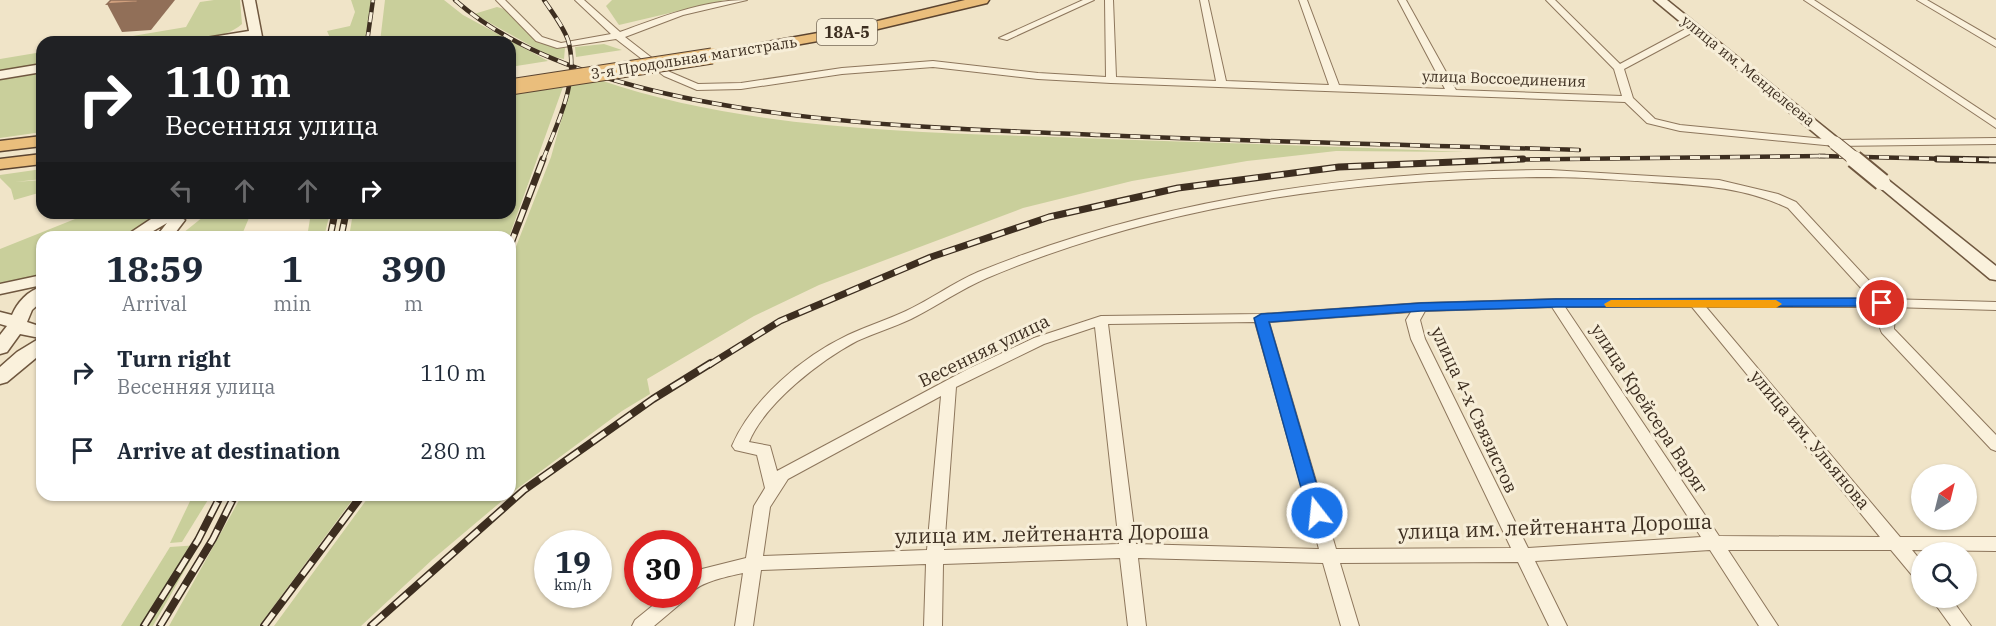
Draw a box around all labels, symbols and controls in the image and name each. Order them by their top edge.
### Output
street label: улица им. Менделеева [1678,11,1819,130]
road number: 18А-5 [817,19,877,45]
street label: 3-я Продольная магистраль [589,32,798,83]
text: 110 m [165,54,291,109]
icon: right [66,60,144,138]
street label: улица Воссоединения [1422,66,1586,91]
text: Весенняя улица [165,107,379,142]
icon: left [165,174,198,207]
icon: ahead [228,174,261,207]
icon: ahead [291,174,324,207]
icon: right [354,174,387,207]
text: 18:59 [106,245,203,292]
text: 1 [281,245,303,292]
text: 390 [381,245,446,292]
pin [1856,277,1907,328]
icon: arrive [1865,286,1898,319]
text: Arrival [122,290,187,317]
text: min [273,290,311,317]
text: m [404,290,423,317]
street label: Весенняя улица [915,309,1053,392]
street label: улица Крейсера Варяг [1586,319,1713,498]
street label: улица 4-х Связистов [1426,323,1523,497]
text: Turn right [117,344,231,373]
icon: right [66,356,99,389]
text: 110 m [420,358,486,387]
street label: улица им. Ульянова [1745,365,1876,514]
text: Весенняя улица [117,373,275,400]
icon: arrive [66,434,99,467]
text: Arrive at destination [117,436,340,465]
text: 280 m [420,436,486,465]
north arrow [1911,464,1977,530]
map controls [1911,464,1977,608]
position arrow [1285,481,1349,545]
street label: улица им. лейтенанта Дороша [1397,507,1713,545]
street label: улица им. лейтенанта Дороша [895,516,1209,550]
speed limit sign: 30 [624,530,702,608]
text: 19 [555,542,591,581]
button: search [1911,542,1977,608]
text: km/h [554,575,592,594]

